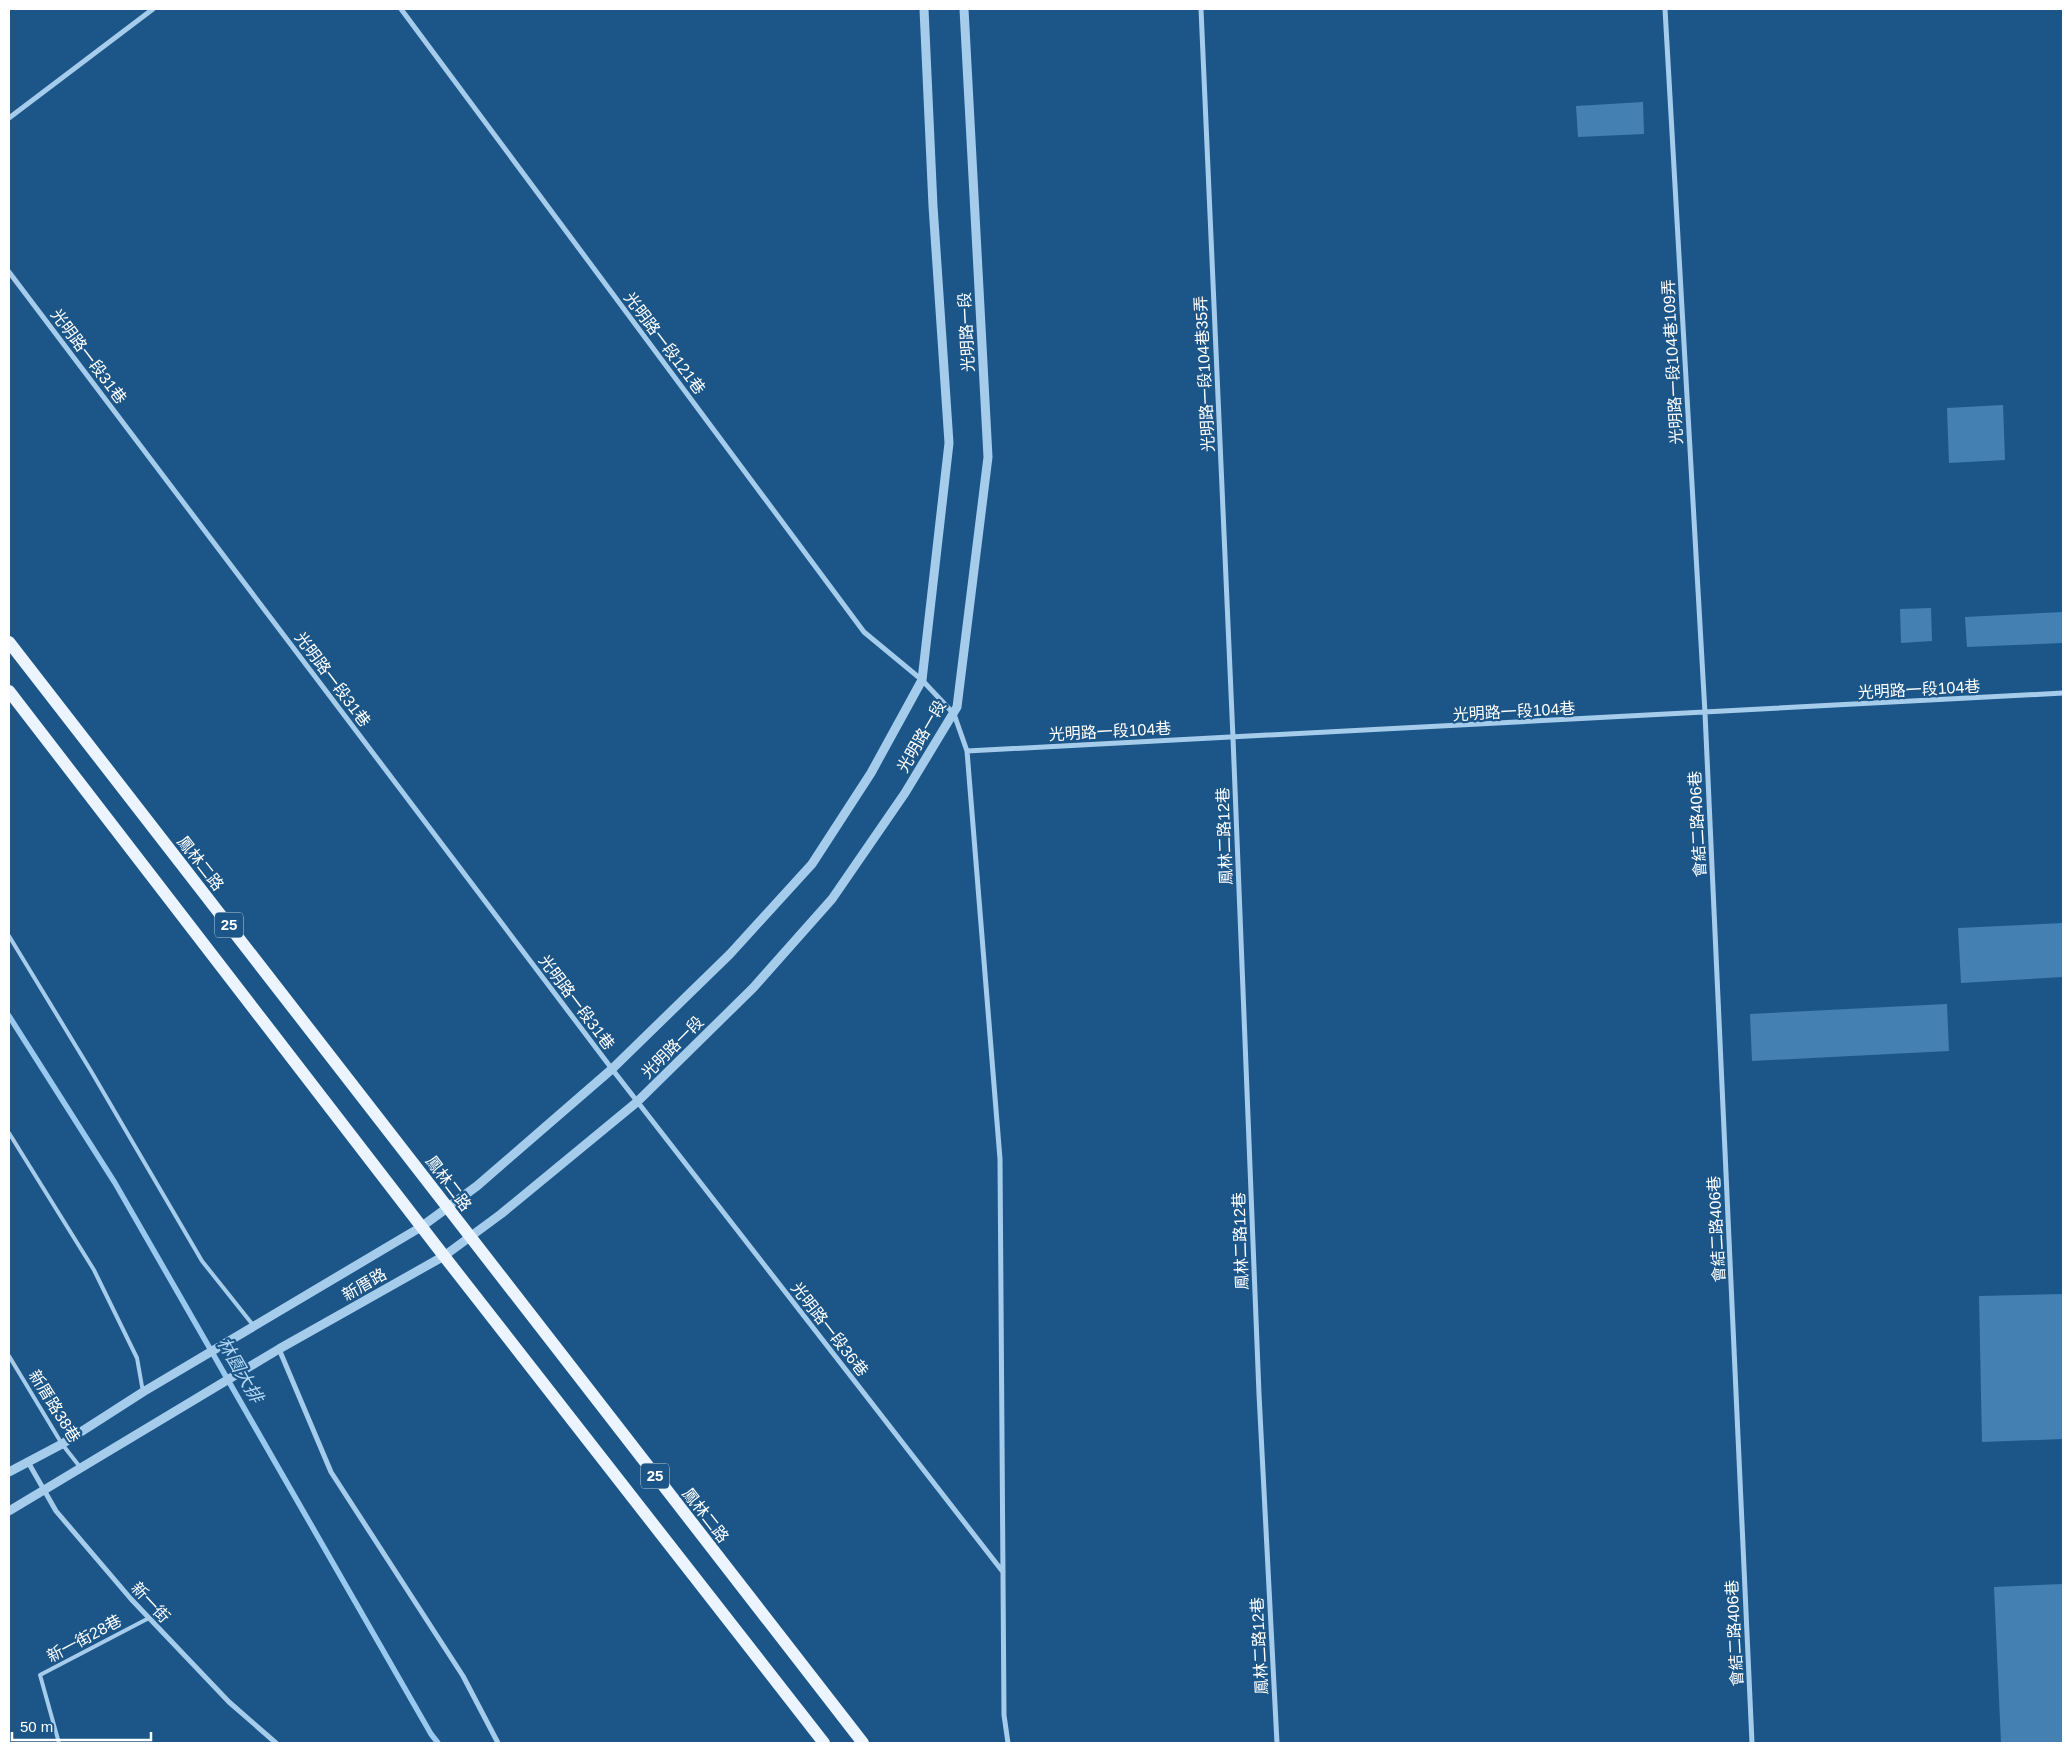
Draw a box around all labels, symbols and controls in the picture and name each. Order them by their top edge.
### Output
street label: 光明路一段104巷109弄 [1660,279,1685,445]
street label: 光明路一段121巷 [621,289,708,397]
street label: 光明路一段 [956,292,977,372]
street label: 光明路一段104巷35弄 [1192,295,1217,453]
street label: 光明路一段31巷 [48,306,130,407]
street label: 光明路一段31巷 [292,629,374,730]
street label: 光明路一段104巷 [1857,678,1981,701]
street label: 光明路一段 [894,697,949,775]
street label: 光明路一段104巷 [1452,700,1576,723]
street label: 光明路一段104巷 [1048,720,1172,743]
street label: 會結二路406巷 [1686,770,1709,878]
street label: 鳳林二路12巷 [1214,787,1235,885]
street label: 鳳林二路 [174,833,227,894]
road number: 25 [215,912,243,938]
street label: 光明路一段31巷 [536,952,618,1053]
street label: 光明路一段 [638,1013,707,1082]
street label: 鳳林二路 [423,1153,475,1214]
street label: 會結二路406巷 [1705,1175,1728,1283]
street label: 鳳林二路12巷 [1230,1192,1251,1290]
street label: 新厝路 [339,1265,389,1304]
street label: 光明路一段36巷 [788,1279,871,1379]
water label: 林園大排 [213,1334,268,1408]
street label: 新厝路38巷 [26,1367,83,1445]
road number: 25 [641,1464,669,1488]
street label: 鳳林二路 [679,1485,732,1546]
street label: 新一街 [128,1579,173,1626]
street label: 會結二路406巷 [1723,1579,1746,1687]
street label: 鳳林二路12巷 [1248,1597,1271,1695]
street label: 新一街28巷 [44,1612,124,1665]
scale bar [12,1710,151,1742]
text: 50 m [20,1718,53,1735]

